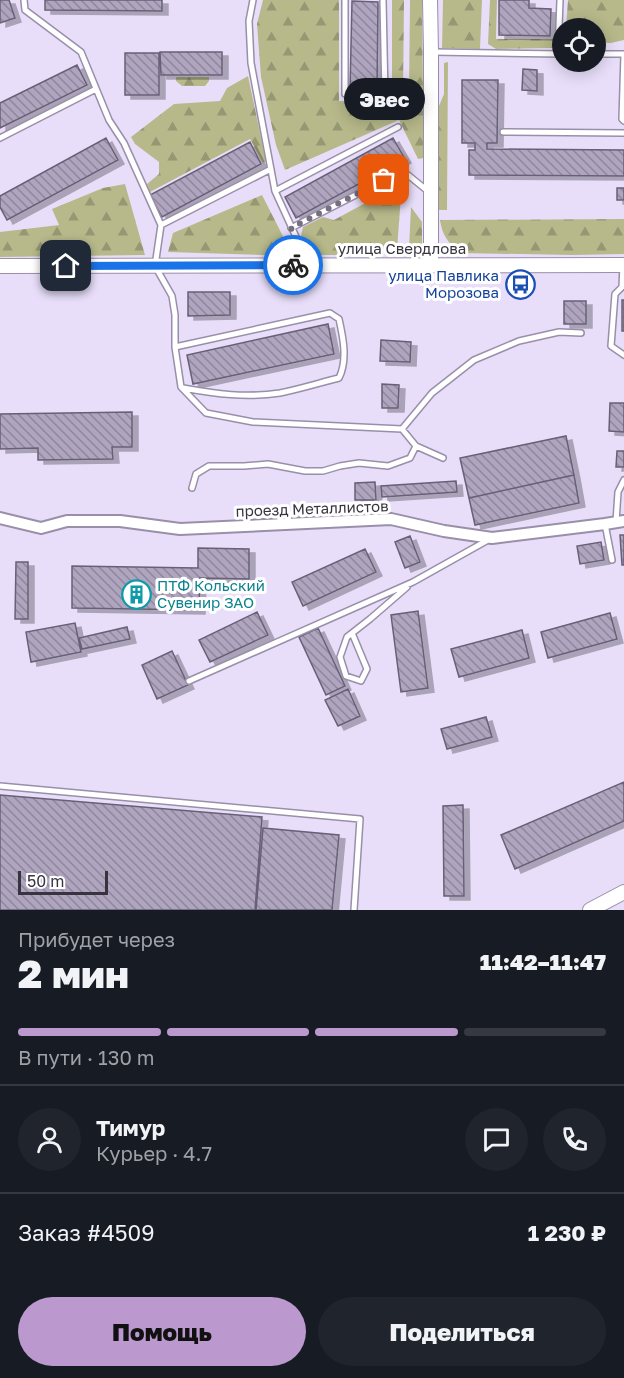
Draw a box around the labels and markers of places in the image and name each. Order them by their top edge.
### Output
callout: Эвес [344,78,424,120]
pin [358,154,409,205]
pin [40,240,91,291]
place label: улица Павлика Морозова [388,266,499,301]
bus stop icon: улица Павлика Морозова [504,268,536,300]
place label: ПТФ Кольский Сувенир ЗАО [157,576,265,611]
building icon: ПТФ Кольский Сувенир ЗАО [120,578,152,610]

